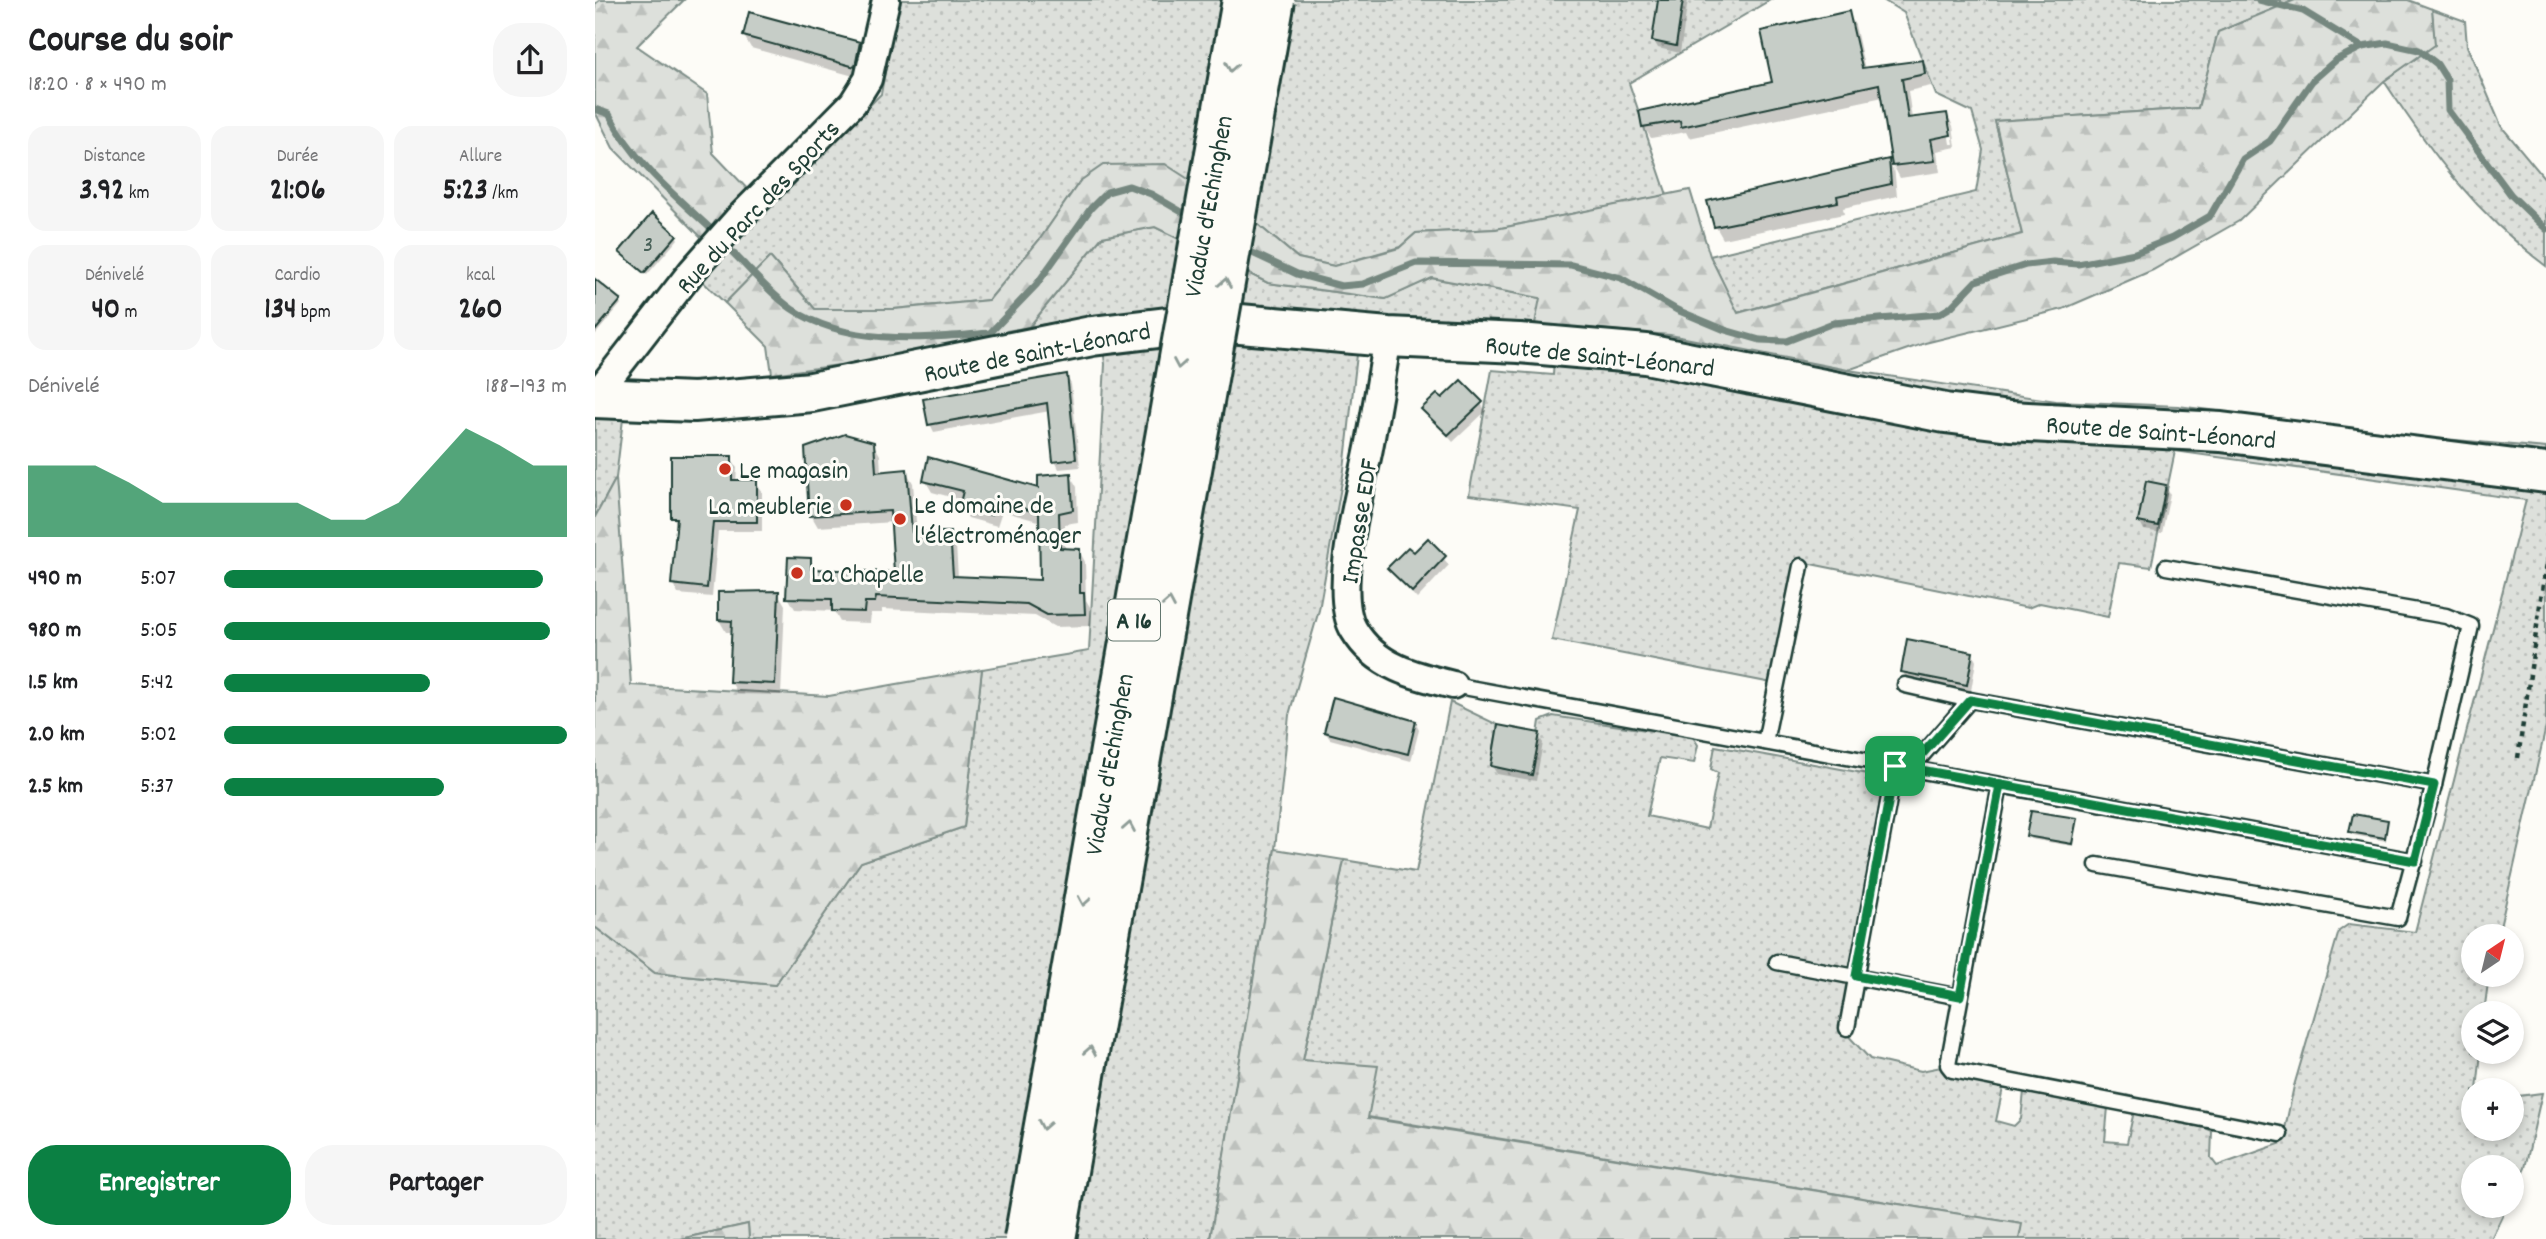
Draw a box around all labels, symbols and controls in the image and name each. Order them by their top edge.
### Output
text: Course du soir [28,15,232,70]
button: share [493,23,567,97]
one-way arrow [1224,61,1239,73]
text: 18:20 · 8 × 490 m [28,69,167,102]
street label: Rue du Parc des Sports [669,113,850,304]
street label: Viaduc d'Echinghen [1176,113,1245,301]
text: Distance [84,144,145,171]
text: Durée [277,144,318,171]
text: Allure [459,144,502,171]
text: 3.92 [79,171,124,214]
text: 21:06 [270,171,325,214]
text: 5:23 [443,171,488,214]
text: km [124,181,150,208]
text: /km [488,181,518,208]
house number: 3 [643,230,653,263]
text: Dénivelé [85,263,144,290]
text: Cardio [274,263,321,290]
text: kcal [466,263,495,290]
one-way arrow [1217,277,1232,289]
text: 40 [91,290,120,333]
text: 134 [264,290,296,333]
text: 260 [458,290,503,333]
text: m [120,300,138,327]
text: bpm [296,300,331,327]
street label: Route de Saint-Léonard [921,314,1154,395]
street label: Route de Saint-Léonard [1483,328,1716,389]
one-way arrow [1172,358,1187,370]
text: Dénivelé [28,371,100,404]
text: 188–193 m [485,371,567,404]
street label: Route de Saint-Léonard [2045,408,2277,461]
place label: Le magasin [739,454,848,491]
street label: Impasse EDF [1333,456,1390,587]
marker: Le magasin [717,461,733,477]
place label: Le domaine de l'électroménager [914,489,1082,556]
place label: La meublerie [708,490,832,527]
marker: La meublerie [838,497,854,513]
marker: Le domaine de l'électroménager [892,511,908,527]
place label: La Chapelle [811,558,924,595]
text: 490 m [28,563,82,596]
text: 5:07 [140,563,176,596]
marker: La Chapelle [789,565,805,581]
one-way arrow [1161,597,1176,609]
road number: A 16 [1108,600,1160,640]
text: 980 m [28,615,81,648]
text: 5:05 [140,615,178,648]
text: 1.5 km [28,667,78,700]
text: 5:42 [140,667,174,700]
street label: Viaduc d'Echinghen [1077,671,1146,859]
text: 2.0 km [28,719,85,752]
text: 5:02 [140,719,177,752]
pin [1865,736,1925,796]
icon: arrive [1876,747,1914,785]
text: 2.5 km [28,771,83,804]
text: 5:37 [140,771,174,804]
one-way arrow [1121,821,1136,833]
one-way arrow [1077,895,1092,907]
north arrow [2461,924,2523,987]
map controls [2461,924,2524,1218]
button: layers [2461,1001,2524,1064]
one-way arrow [1082,1045,1097,1057]
button: + [2461,1078,2524,1141]
one-way arrow [1037,1119,1052,1131]
button: Enregistrer [28,1145,291,1225]
button: Partager [305,1145,567,1225]
button: − [2461,1155,2524,1218]

